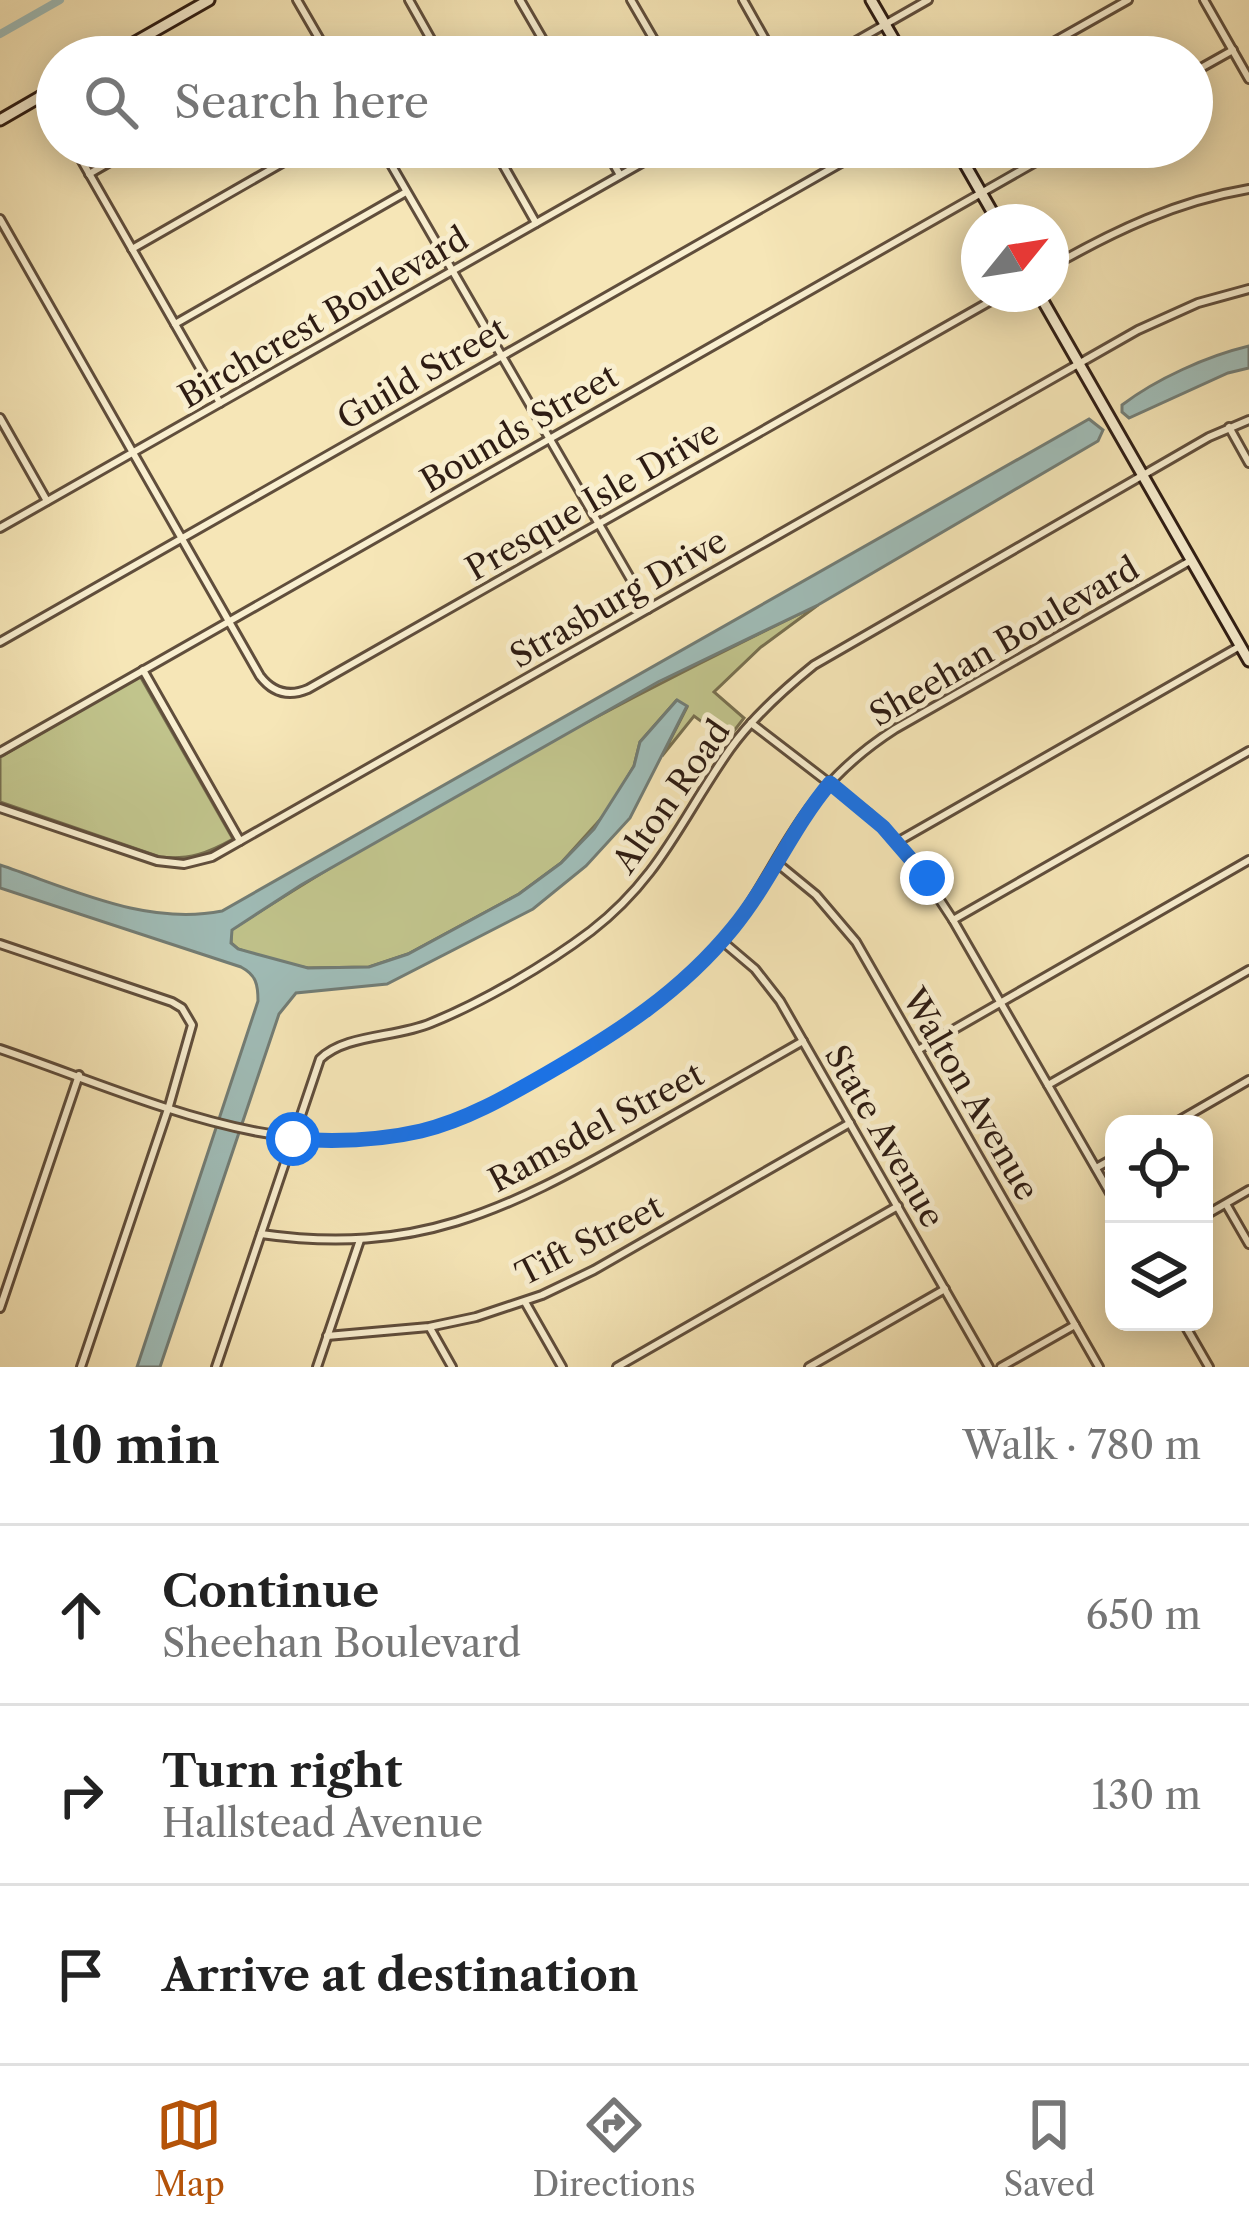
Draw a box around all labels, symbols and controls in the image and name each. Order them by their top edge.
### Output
search box [36,36,1213,168]
icon: search [78,69,144,135]
text: Search here [174,74,429,130]
north arrow [961,204,1069,312]
street label: Birchcrest Boulevard [171,218,475,417]
street label: Guild Street [330,308,515,438]
street label: Bounds Street [413,355,626,501]
street label: Presque Isle Drive [459,411,726,589]
street label: Strasburg Drive [503,520,734,677]
street label: Sheehan Boulevard [862,548,1146,735]
street label: Alton Road [603,712,739,881]
route end [900,851,954,905]
street label: Walton Avenue [893,980,1048,1207]
street label: State Avenue [816,1038,953,1235]
street label: Ramsdel Street [482,1053,711,1201]
route start [266,1112,320,1166]
map controls [1105,1115,1213,1331]
button: locate [1105,1115,1213,1223]
street label: Tift Street [509,1186,670,1295]
button: layers [1105,1223,1213,1331]
text: 10 min [48,1414,220,1476]
text: Walk · 780 m [962,1421,1201,1469]
text: Continue [162,1563,379,1619]
icon: ahead [48,1582,114,1648]
text: 650 m [1086,1591,1201,1639]
text: Sheehan Boulevard [162,1619,521,1667]
text: Turn right [162,1743,402,1799]
icon: right [48,1762,114,1828]
text: 130 m [1092,1771,1201,1819]
text: Hallstead Avenue [162,1799,483,1847]
icon: arrive [48,1942,114,2008]
text: Arrive at destination [162,1947,639,2003]
tab: Map [154,2092,225,2205]
tab: Directions [533,2092,696,2205]
tab: Saved [1003,2092,1095,2205]

